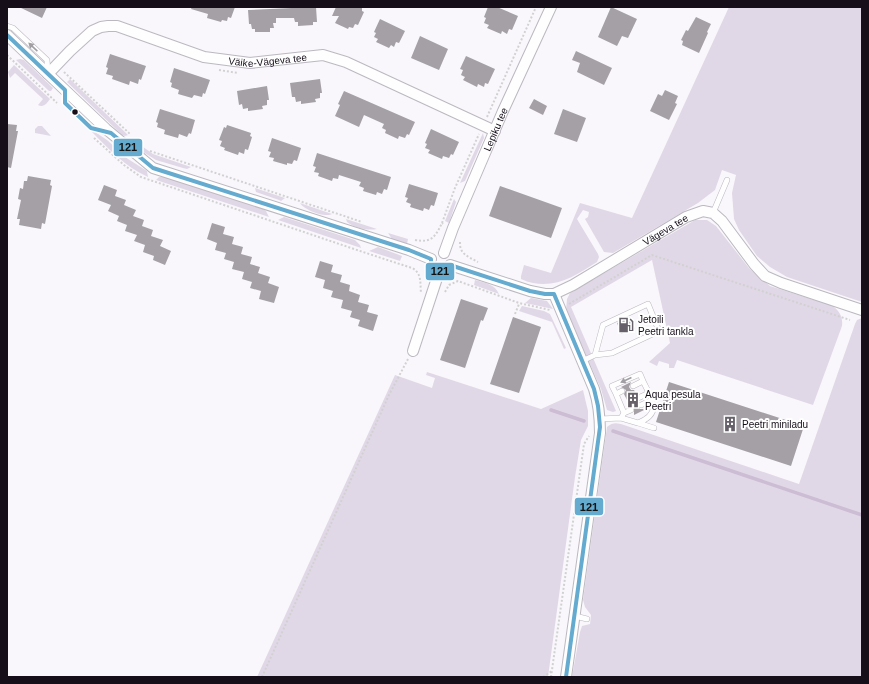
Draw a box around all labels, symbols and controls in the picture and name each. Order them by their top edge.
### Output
one-way arrow [28,43,37,52]
street label: Väike-Vägeva tee [228,51,308,69]
street label: Lepiku tee [481,105,510,153]
unlabelled marker [70,107,80,117]
line badge: 121 [113,138,143,157]
text: 121 [119,141,137,153]
street label: Vägeva tee [641,212,690,247]
line badge: 121 [425,262,455,281]
text: 121 [431,265,449,277]
place label: Jetoili Peetri tankla [638,314,694,337]
fuel station icon: Jetoili Peetri tankla [617,316,635,334]
one-way arrow [620,377,632,383]
place label: Aqua pesula Peetri [645,389,701,412]
building icon: Aqua pesula Peetri [624,391,642,409]
building icon: Peetri miniladu [721,415,739,433]
place label: Peetri miniladu [742,419,808,430]
line badge: 121 [574,497,604,516]
text: 121 [580,501,598,513]

